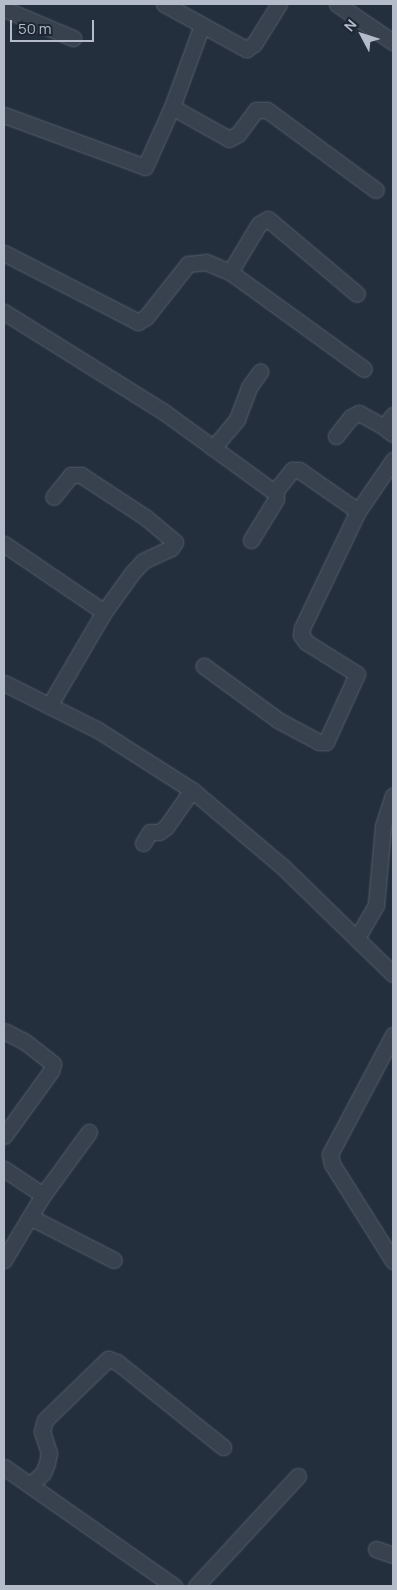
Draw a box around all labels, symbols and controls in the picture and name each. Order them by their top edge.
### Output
scale bar [12,10,96,42]
north arrow [337,10,387,60]
text: N [340,15,361,35]
text: 50 m [18,18,52,39]

